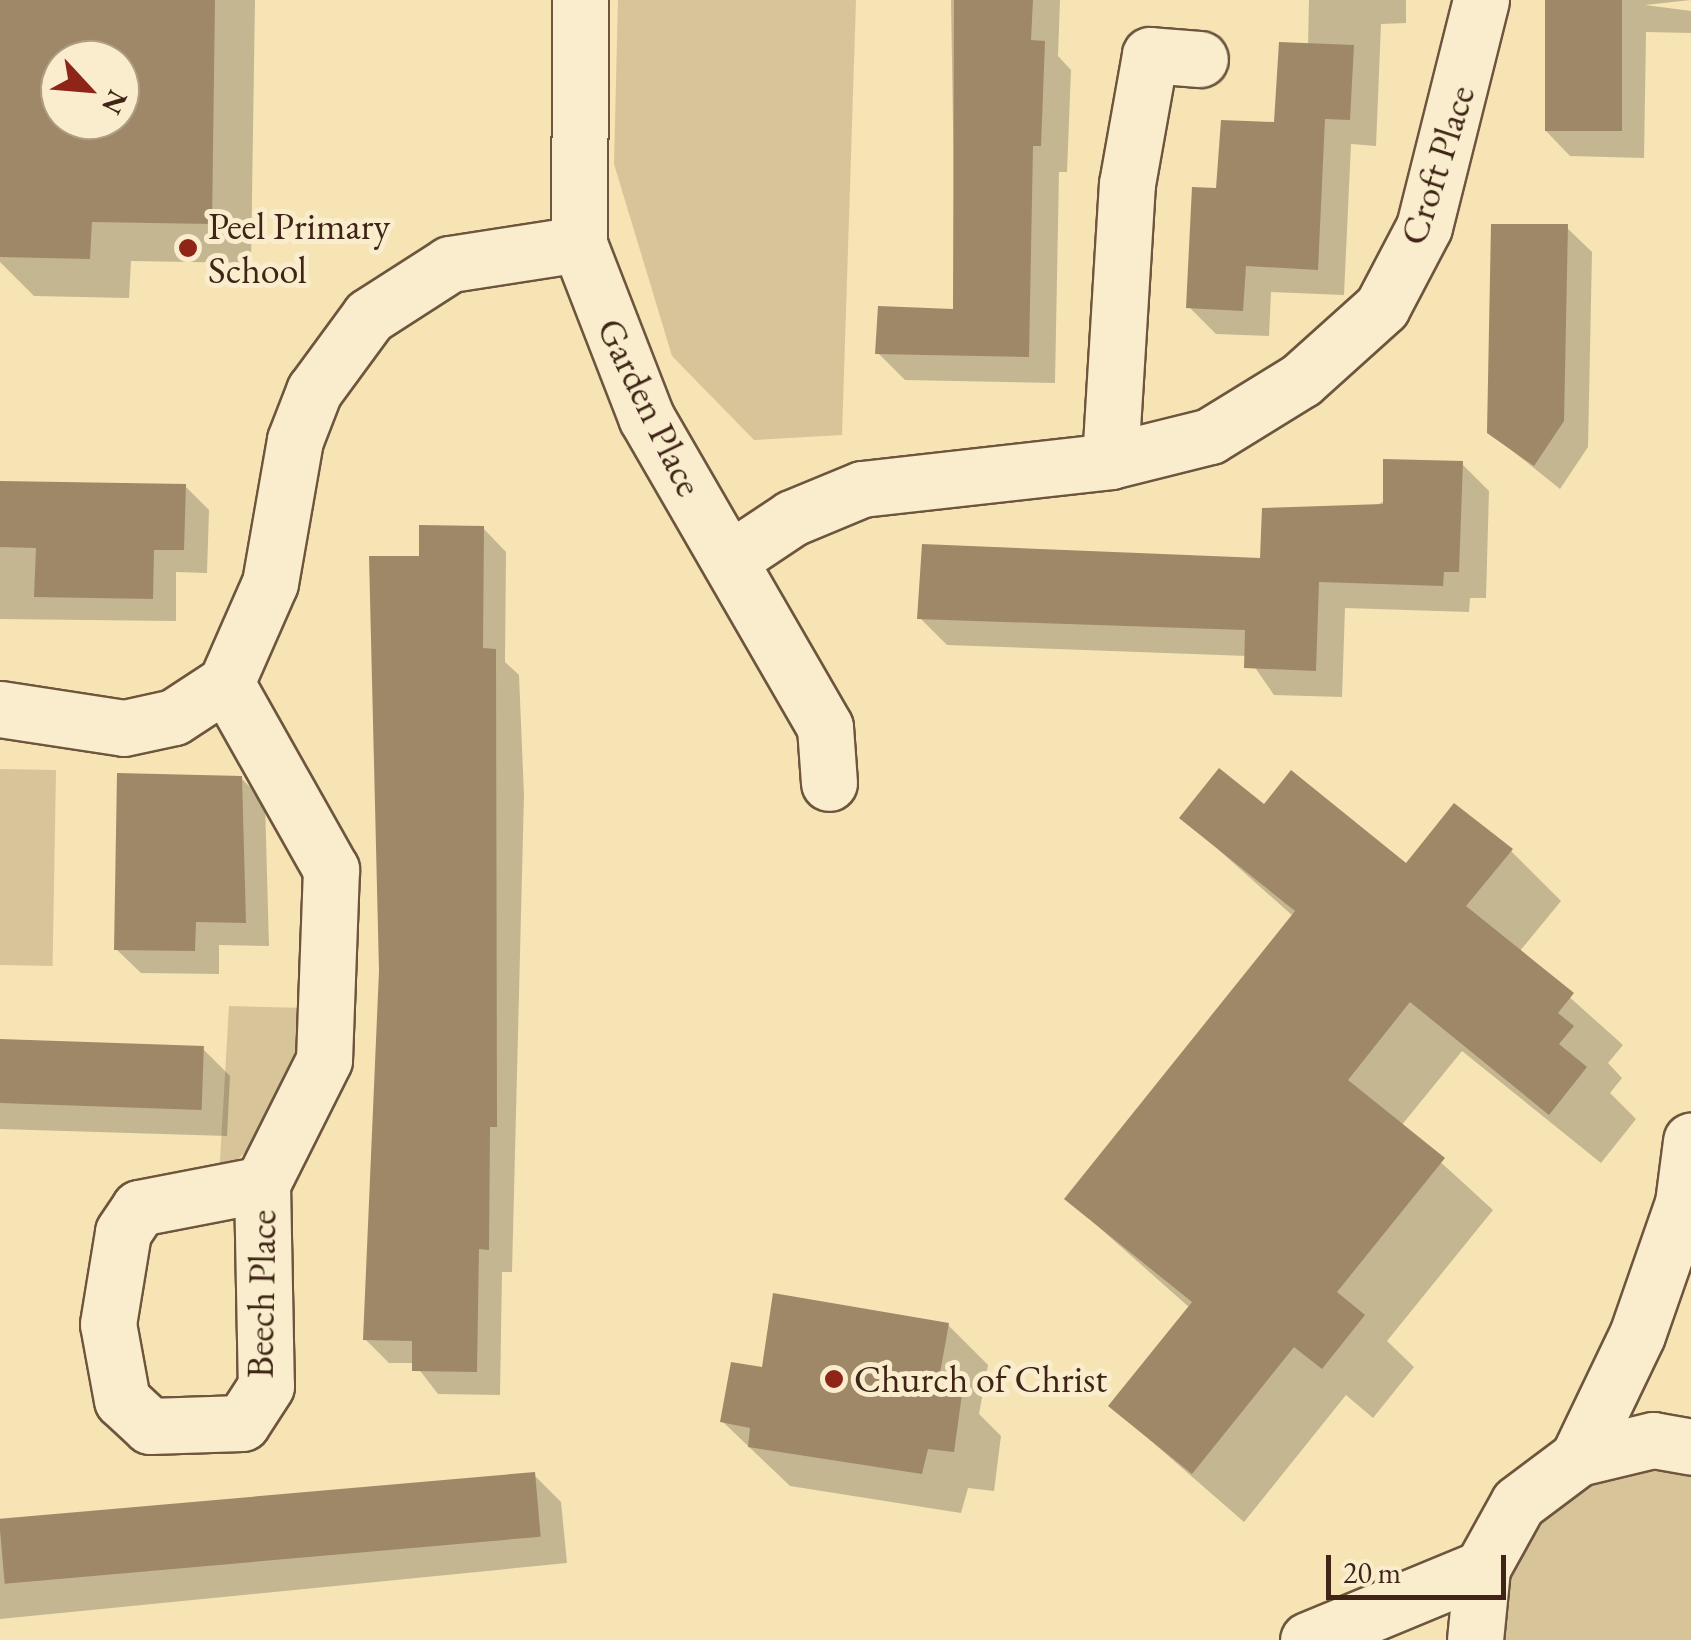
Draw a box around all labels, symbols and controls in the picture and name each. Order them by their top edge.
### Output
north arrow [40,40,140,140]
street label: Croft Place [1390,80,1484,250]
text: N [94,84,136,120]
place label: Peel Primary School [208,203,390,292]
marker: Peel Primary School [177,237,199,259]
street label: Garden Place [587,311,713,503]
street label: Beech Place [237,1209,285,1379]
place label: Church of Christ [854,1356,1107,1402]
marker: Church of Christ [823,1368,845,1390]
scale bar [1331,1535,1511,1597]
text: 20 m [1343,1553,1401,1592]

